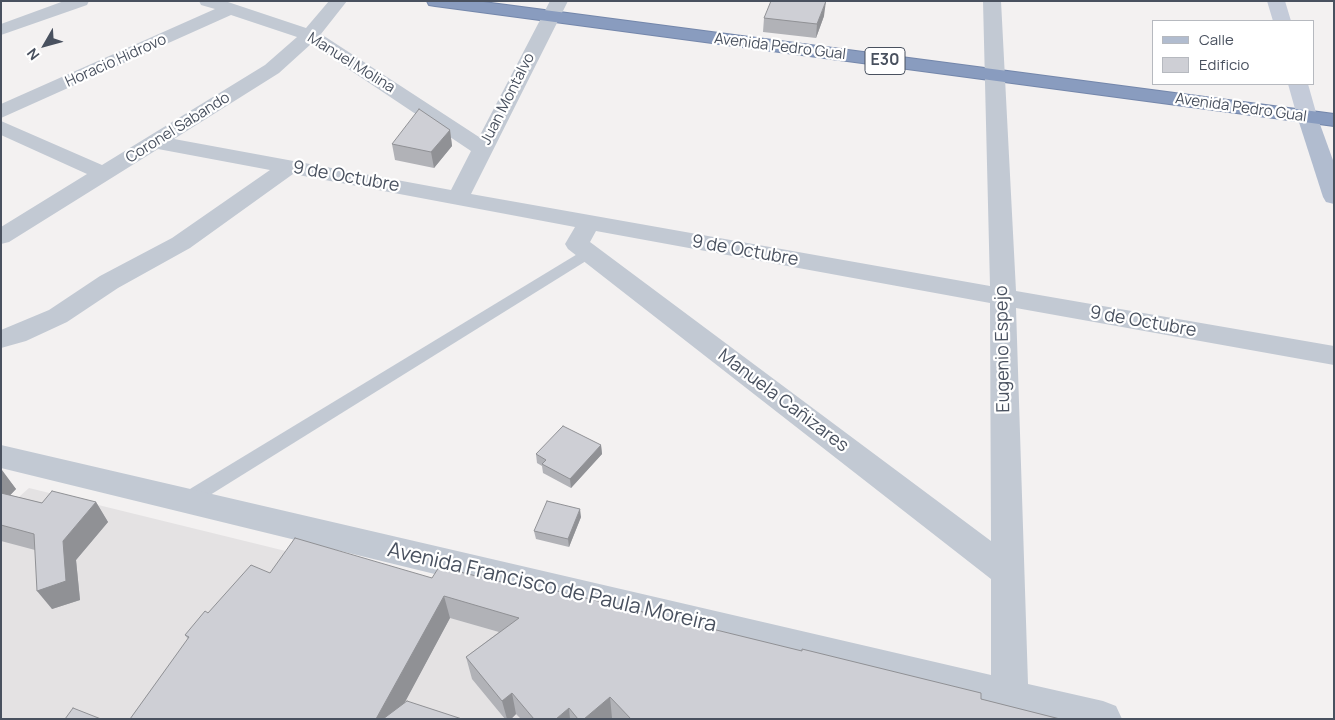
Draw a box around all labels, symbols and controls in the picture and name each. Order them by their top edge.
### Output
north arrow [20,20,70,70]
legend [1152,20,1315,85]
street label: Manuel Molina [304,29,398,97]
text: Calle [1199,29,1234,50]
street label: Avenida Pedro Gual [713,30,847,64]
street label: Horacio Hidrovo [63,31,169,91]
text: N [22,45,43,64]
road number: E30 [865,48,905,74]
street label: Juan Montalvo [477,50,539,148]
text: Edificio [1199,54,1249,75]
street label: Coronel Sabando [123,89,233,167]
street label: Avenida Pedro Gual [1174,90,1308,126]
street label: 9 de Octubre [291,157,401,197]
street label: 9 de Octubre [690,231,800,271]
street label: Eugenio Espejo [991,285,1015,413]
street label: 9 de Octubre [1088,302,1198,342]
street label: Manuela Cañizares [713,345,853,457]
street label: Avenida Francisco de Paula Moreira [385,538,719,638]

